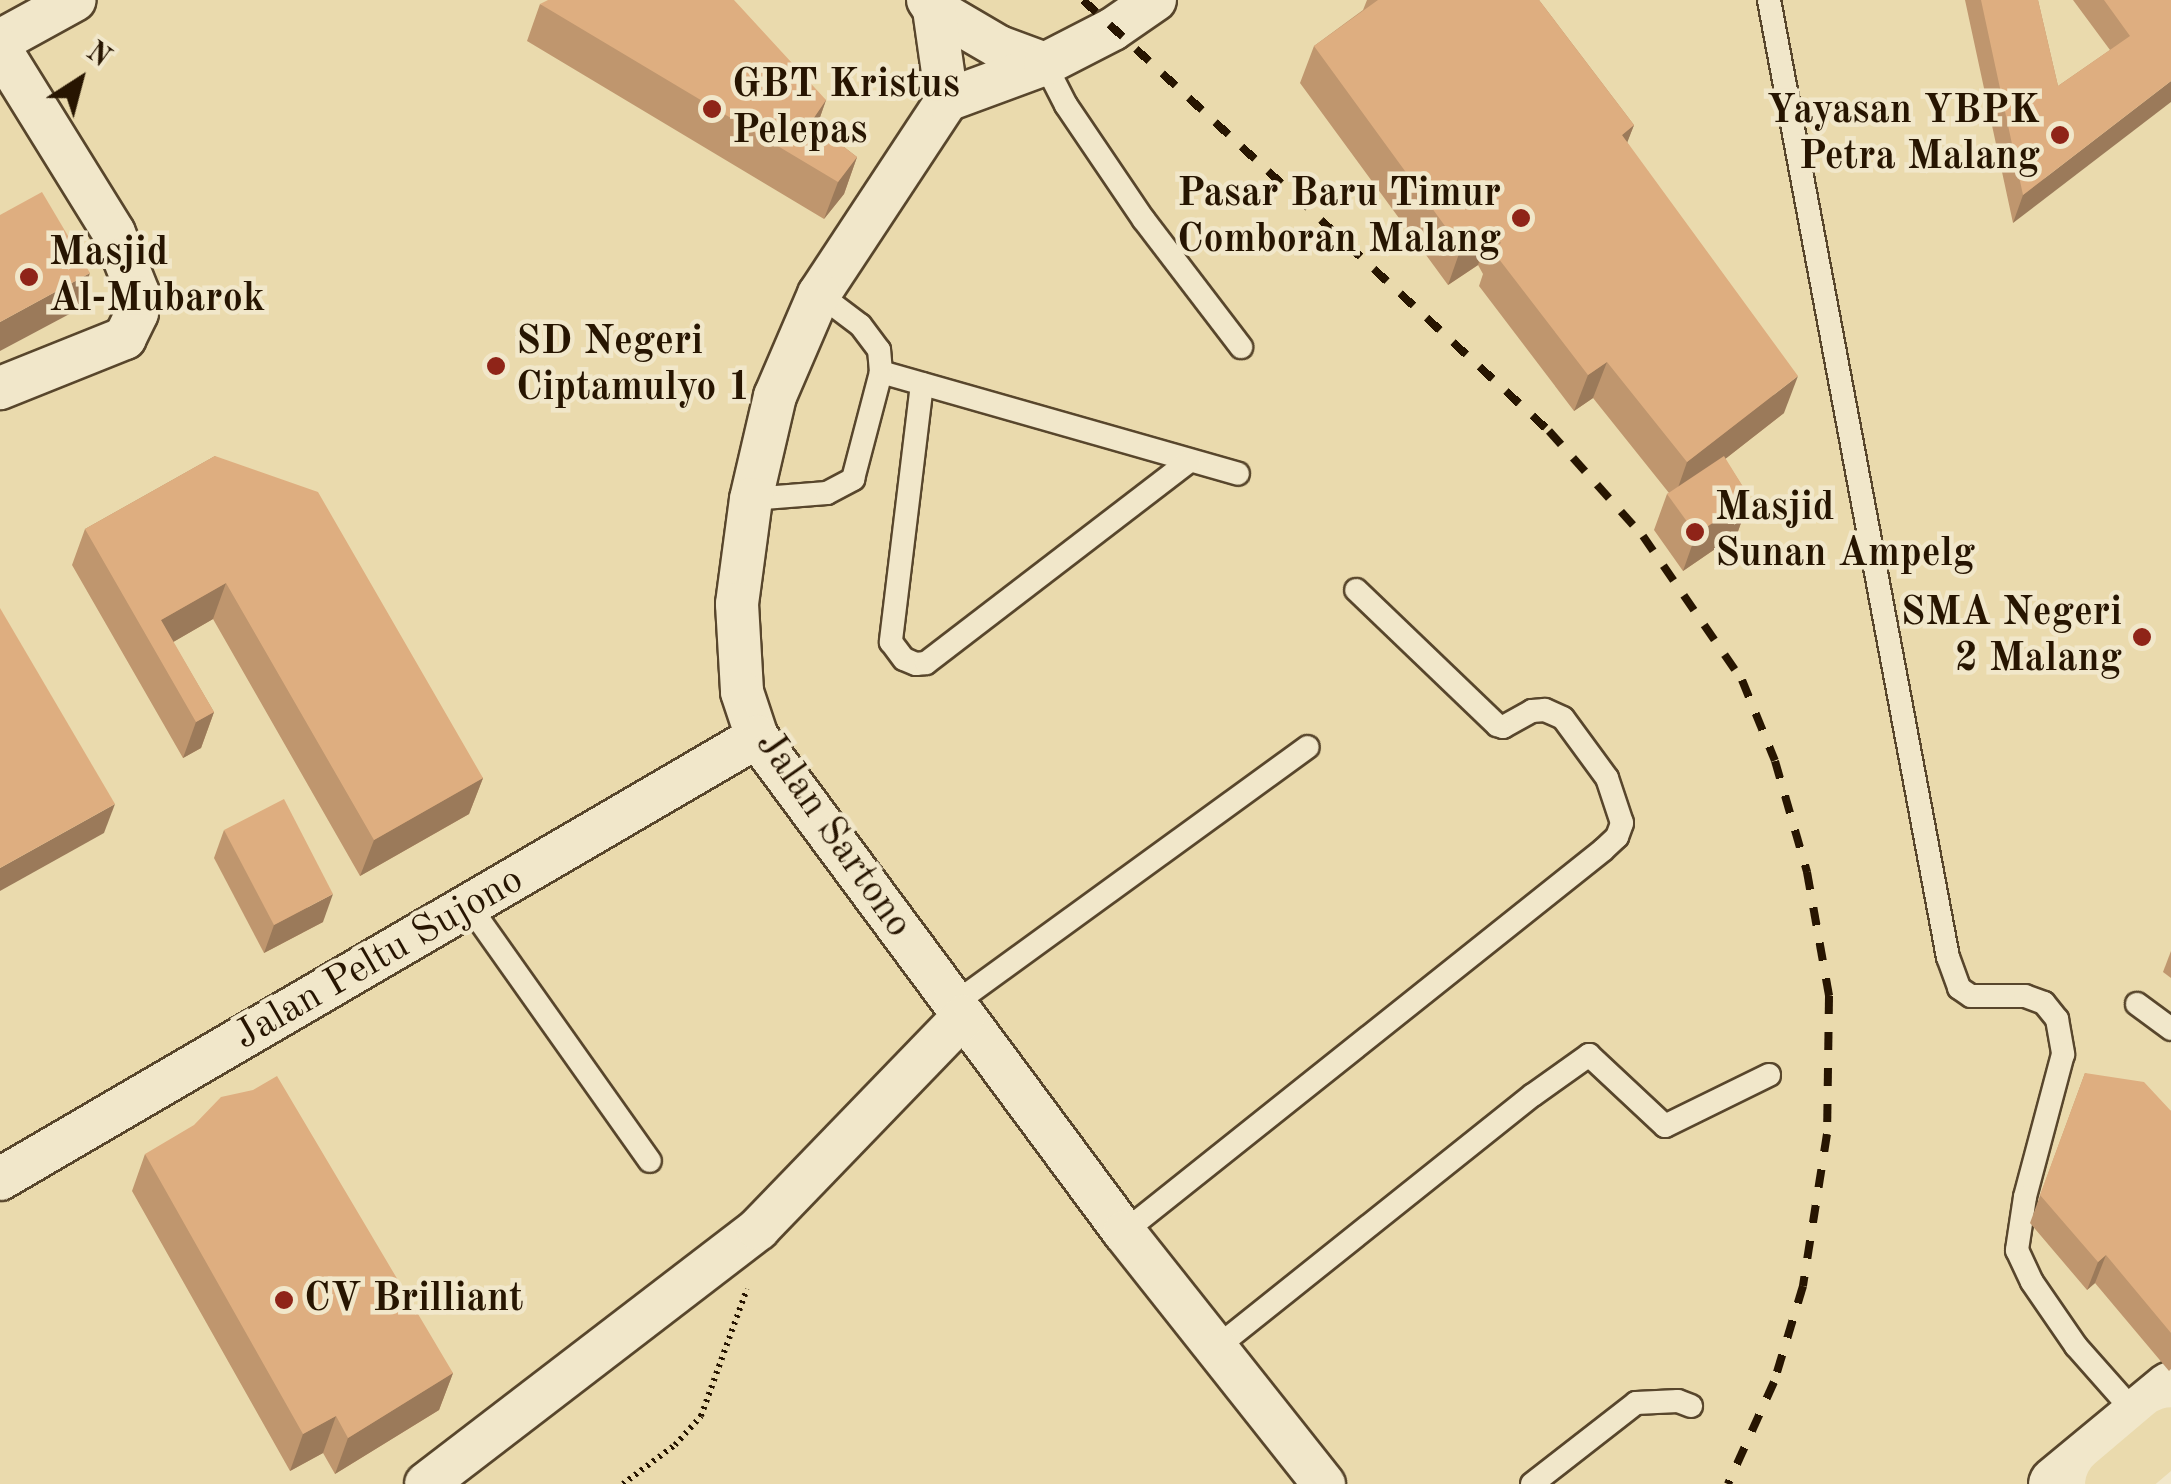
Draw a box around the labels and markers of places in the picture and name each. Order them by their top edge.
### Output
place label: GBT Kristus Pelepas [732,62,960,156]
place label: Yayasan YBPK Petra Malang [1766,88,2040,182]
marker: GBT Kristus Pelepas [701,98,723,120]
marker: Yayasan YBPK Petra Malang [2049,124,2071,146]
place label: Pasar Baru Timur Comboran Malang [1177,171,1501,265]
marker: Pasar Baru Timur Comboran Malang [1510,207,1532,229]
place label: Masjid Al-Mubarok [49,230,265,324]
marker: Masjid Al-Mubarok [18,266,40,288]
place label: SD Negeri Ciptamulyo 1 [516,319,751,413]
marker: SD Negeri Ciptamulyo 1 [485,355,507,377]
place label: Masjid Sunan Ampelg [1715,485,1975,579]
marker: Masjid Sunan Ampelg [1684,521,1706,543]
place label: SMA Negeri 2 Malang [1901,590,2122,684]
marker: SMA Negeri 2 Malang [2131,626,2153,648]
place label: CV Brilliant [304,1276,524,1324]
marker: CV Brilliant [273,1289,295,1311]

